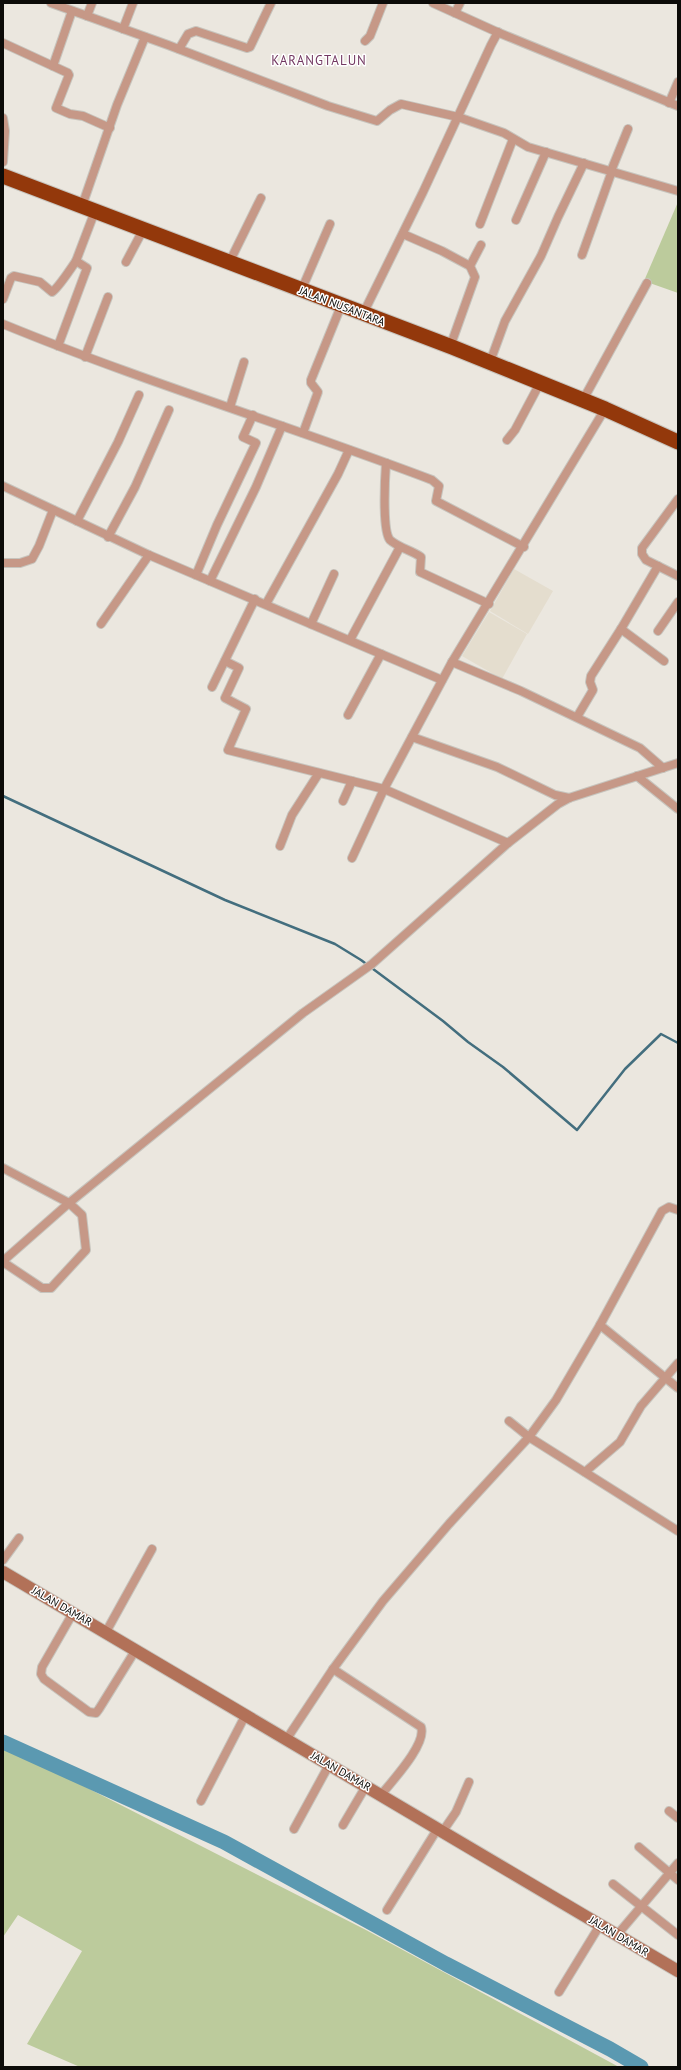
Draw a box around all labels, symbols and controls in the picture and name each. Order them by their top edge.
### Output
district label: KARANGTALUN [271,52,367,69]
street label: JALAN NUSANTARA [296,283,387,329]
street label: JALAN DAMAR [29,1583,95,1629]
street label: JALAN DAMAR [308,1748,374,1794]
street label: JALAN DAMAR [586,1912,652,1960]

